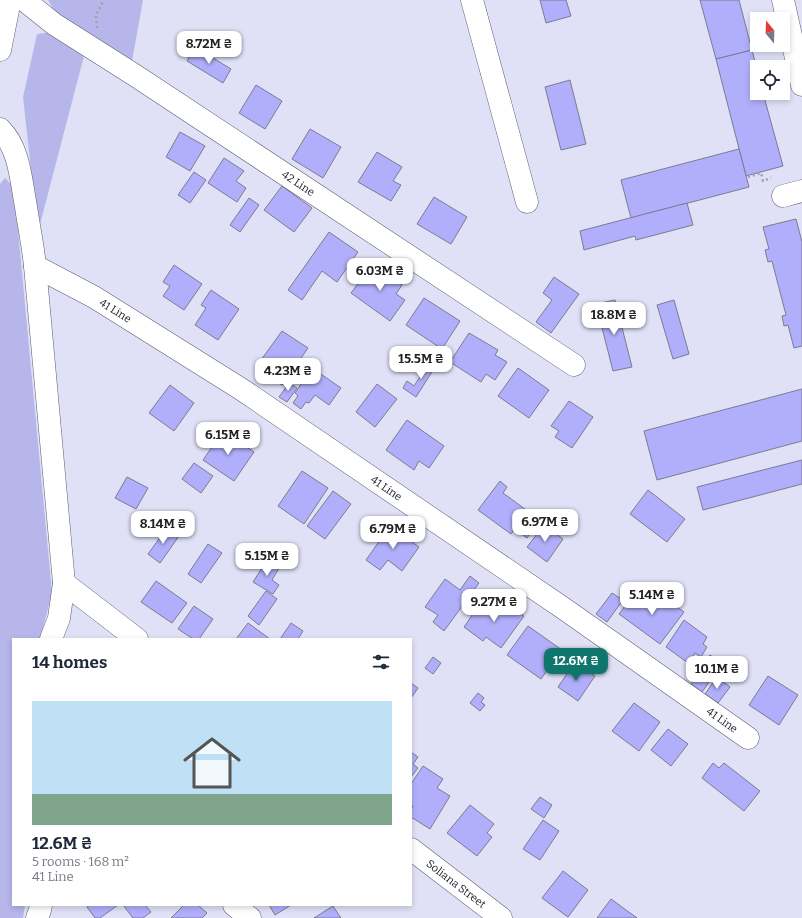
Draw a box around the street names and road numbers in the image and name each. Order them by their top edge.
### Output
street label: 42 Line [279,168,317,199]
street label: 41 Line [97,296,134,325]
street label: 41 Line [368,473,405,503]
street label: 41 Line [704,704,740,735]
street label: Soliana Street [424,857,489,911]

